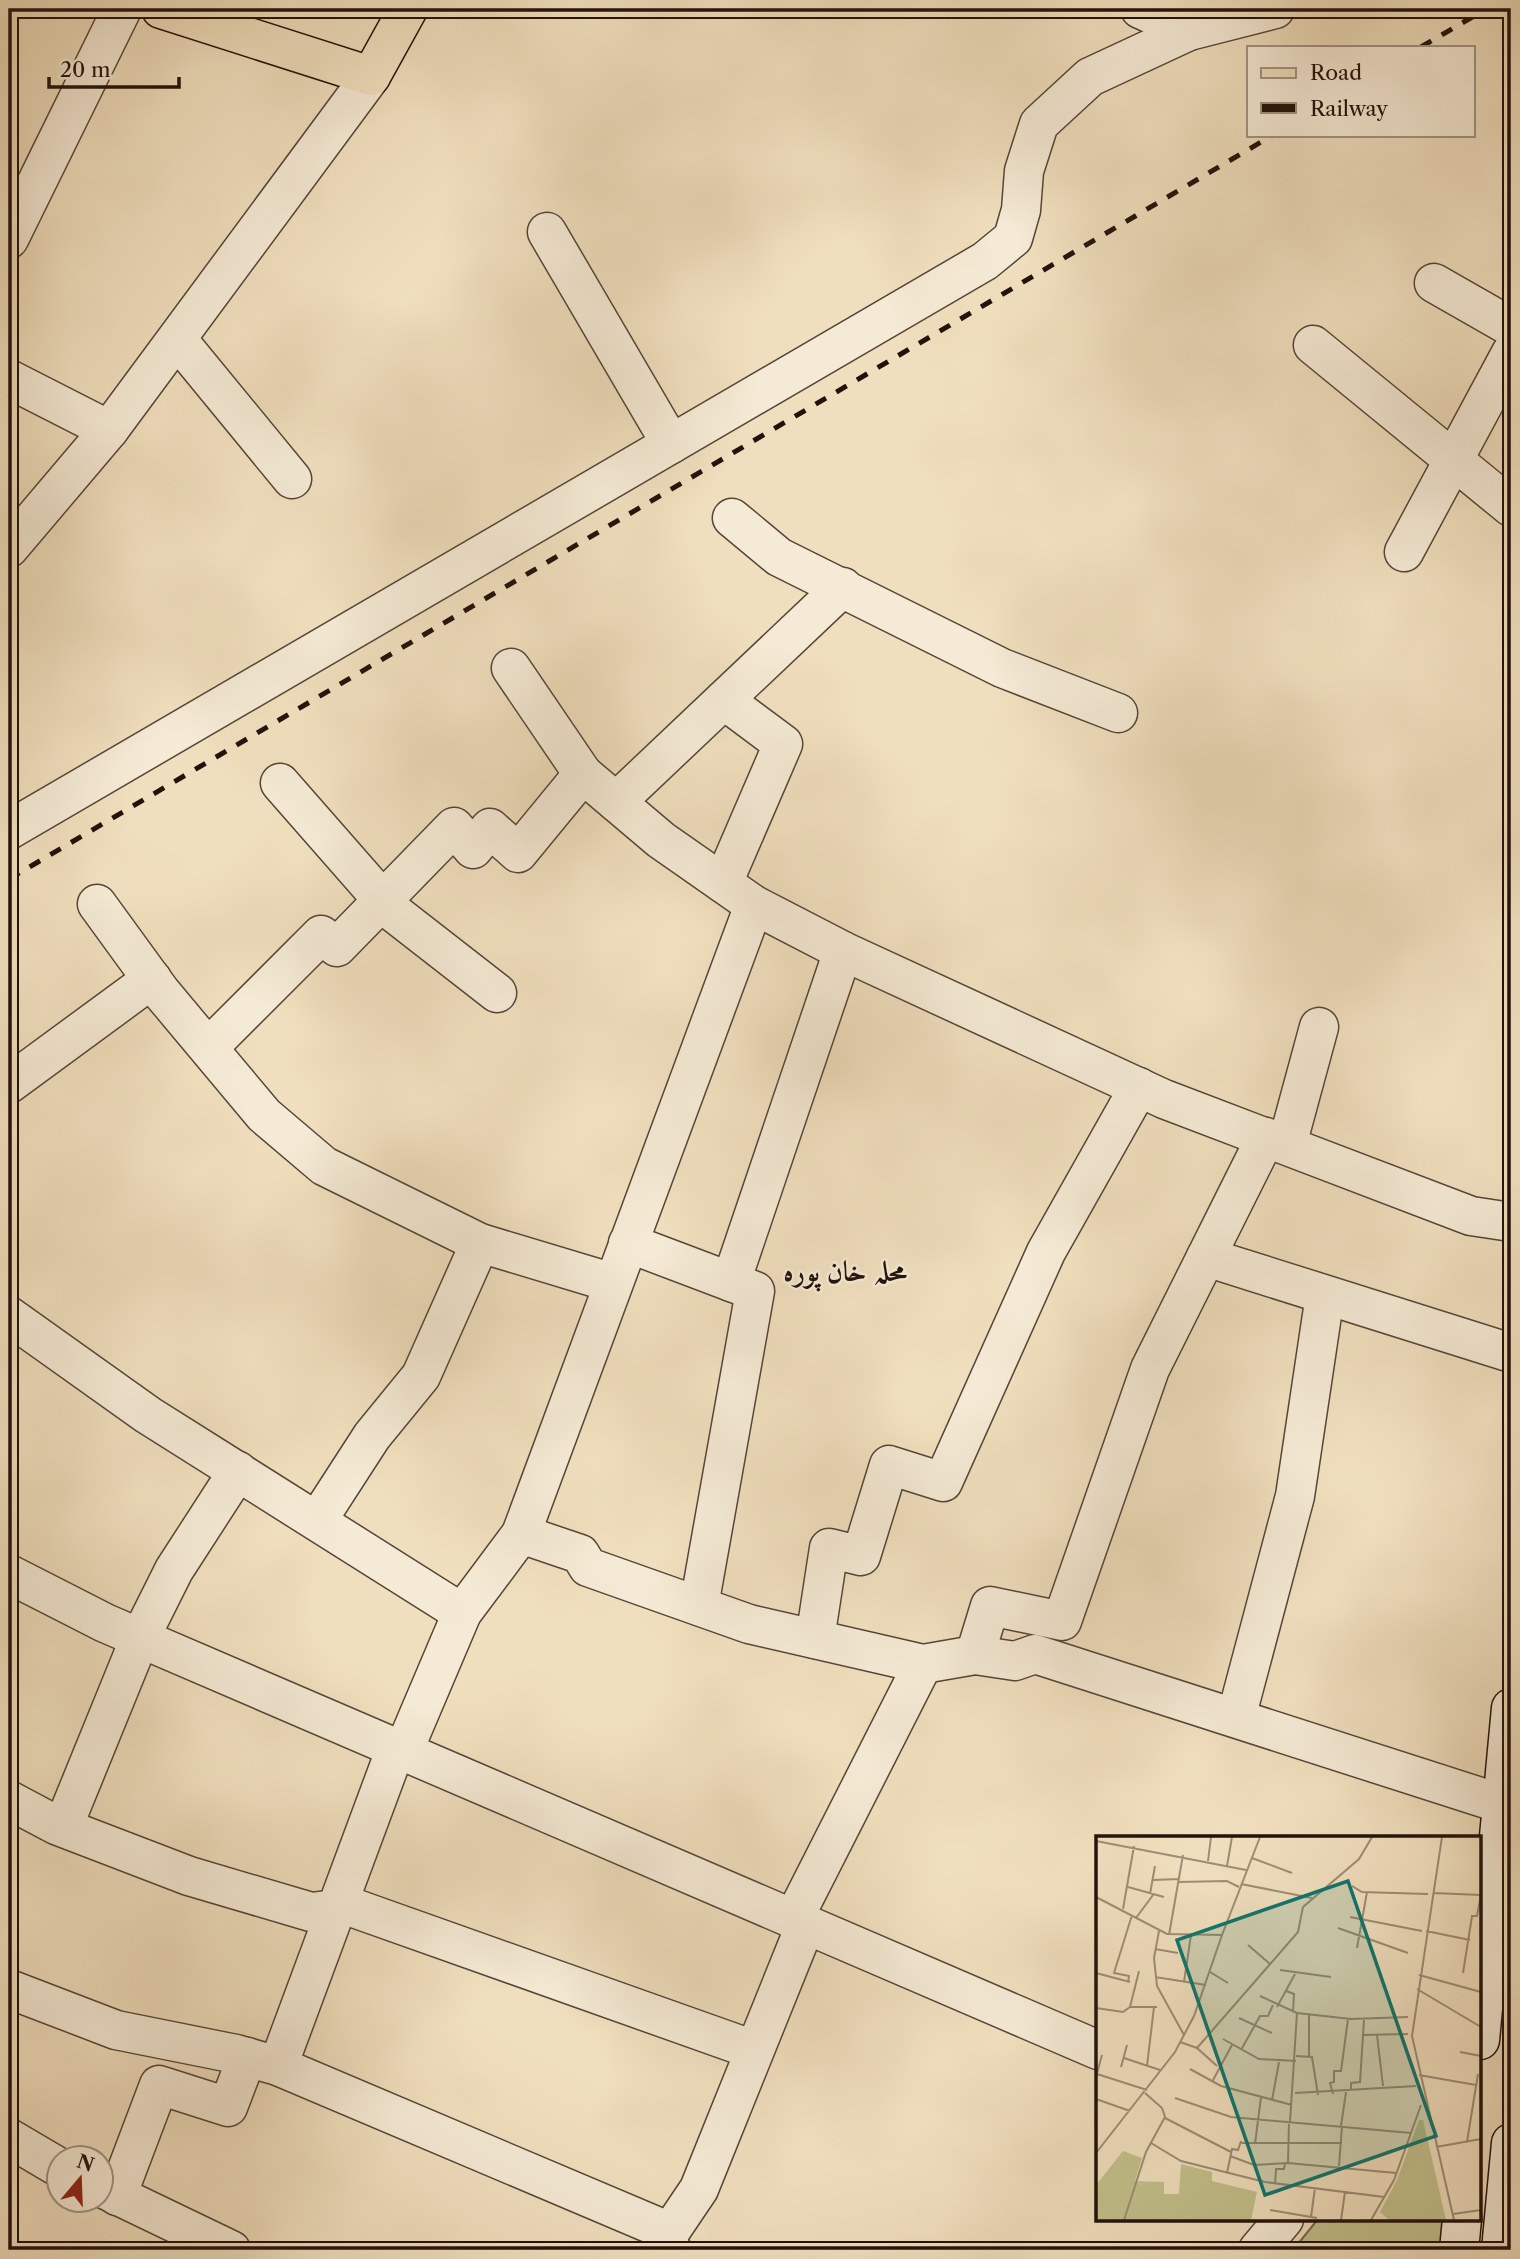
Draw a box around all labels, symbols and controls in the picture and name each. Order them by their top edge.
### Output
scale bar [49,46,178,90]
legend [1247,46,1474,136]
text: 20 m [60,57,111,82]
text: Road [1310,60,1362,85]
text: Railway [1310,96,1388,121]
district label: محلہ خان پورہ [783,1254,908,1292]
inset map [1096,1836,1482,2220]
north arrow [46,2144,116,2214]
text: N [74,2150,97,2177]

